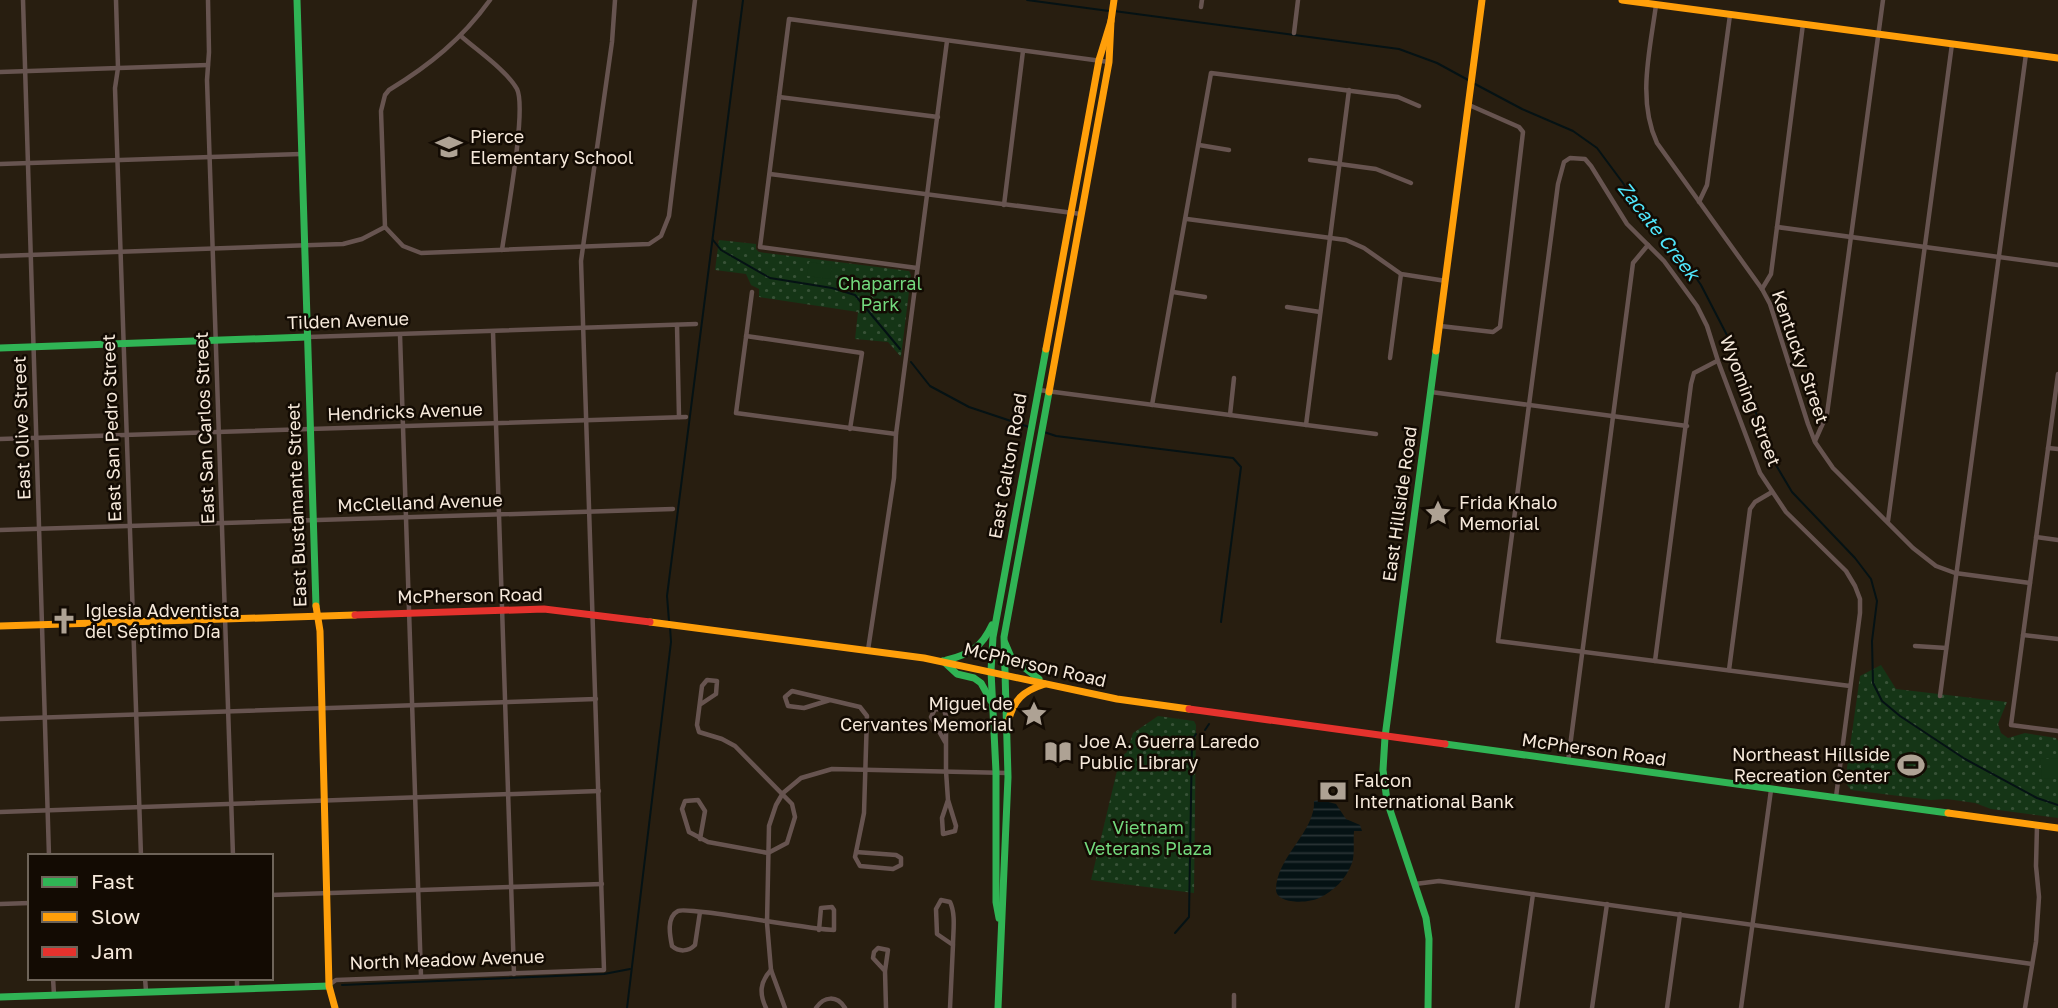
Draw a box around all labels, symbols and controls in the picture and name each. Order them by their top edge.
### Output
place label: Pierce Elementary School [470,125,634,168]
school or university icon: Pierce Elementary School [434,132,464,162]
water label: Zacate Creek [1614,177,1707,287]
park label: Chaparral Park [838,272,922,315]
street label: Kentucky Street [1768,287,1834,426]
street label: Tilden Avenue [287,307,409,333]
street label: East San Carlos Street [190,331,218,525]
street label: Wyoming Street [1716,332,1786,469]
street label: East San Pedro Street [97,334,125,522]
street label: East Olive Street [7,356,35,500]
street label: East Calton Road [983,391,1031,540]
street label: Hendricks Avenue [327,397,483,425]
street label: East Bustamante Street [281,402,311,608]
street label: East Hillside Road [1377,425,1421,583]
street label: McClelland Avenue [337,488,503,516]
place label: Frida Khalo Memorial [1459,491,1557,534]
place icon: Frida Khalo Memorial [1423,498,1453,528]
street label: McPherson Road [397,583,543,607]
place label: Iglesia Adventista del Séptimo Día [85,599,240,642]
church icon: Iglesia Adventista del Séptimo Día [49,606,79,636]
street label: McPherson Road [962,637,1109,691]
place label: Miguel de Cervantes Memorial [840,692,1013,735]
place icon: Miguel de Cervantes Memorial [1019,699,1049,729]
street label: McPherson Road [1521,728,1668,770]
place label: Joe A. Guerra Laredo Public Library [1079,730,1259,773]
library icon: Joe A. Guerra Laredo Public Library [1043,737,1073,767]
place label: Northeast Hillside Recreation Center [1732,743,1890,786]
sports icon: Northeast Hillside Recreation Center [1896,750,1926,780]
place label: Falcon International Bank [1354,769,1514,812]
bank icon: Falcon International Bank [1318,776,1348,806]
park label: Vietnam Veterans Plaza [1084,816,1212,859]
legend [28,854,273,980]
text: Fast [91,868,134,894]
text: Slow [91,903,140,929]
text: Jam [91,938,133,964]
street label: North Meadow Avenue [349,945,545,973]

